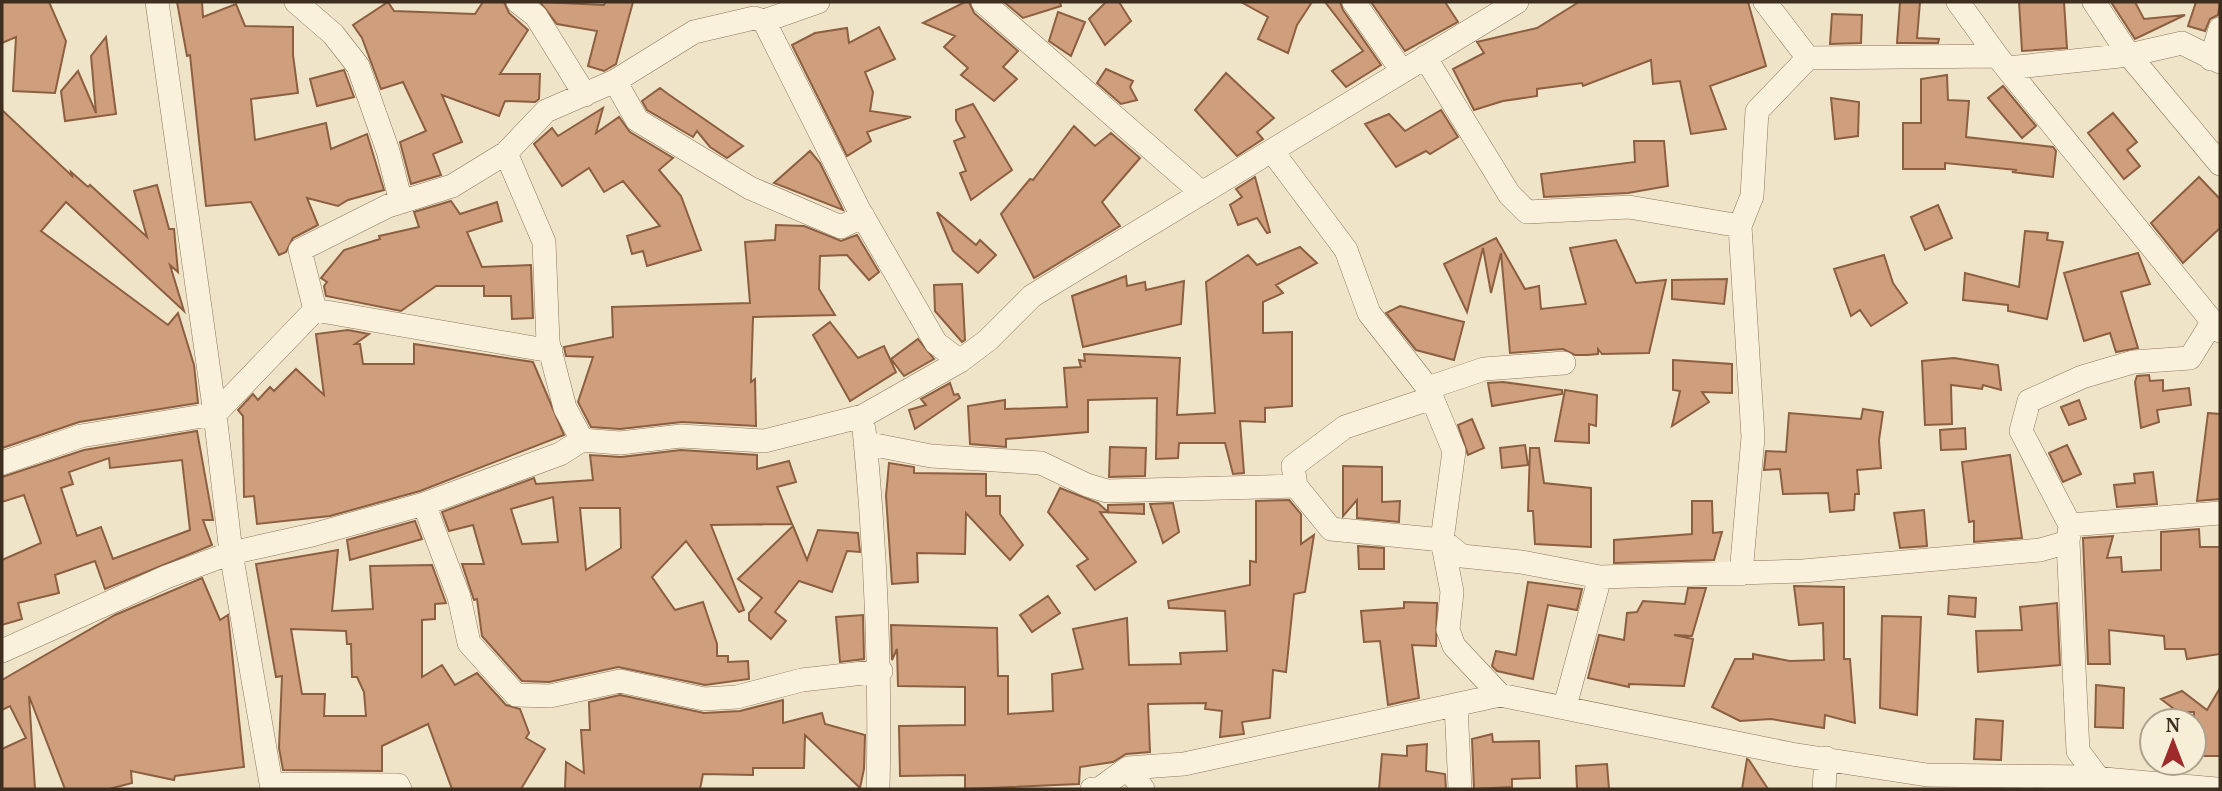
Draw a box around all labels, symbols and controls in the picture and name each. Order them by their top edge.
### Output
north arrow [2138,707,2208,777]
text: N [2166,712,2181,737]

